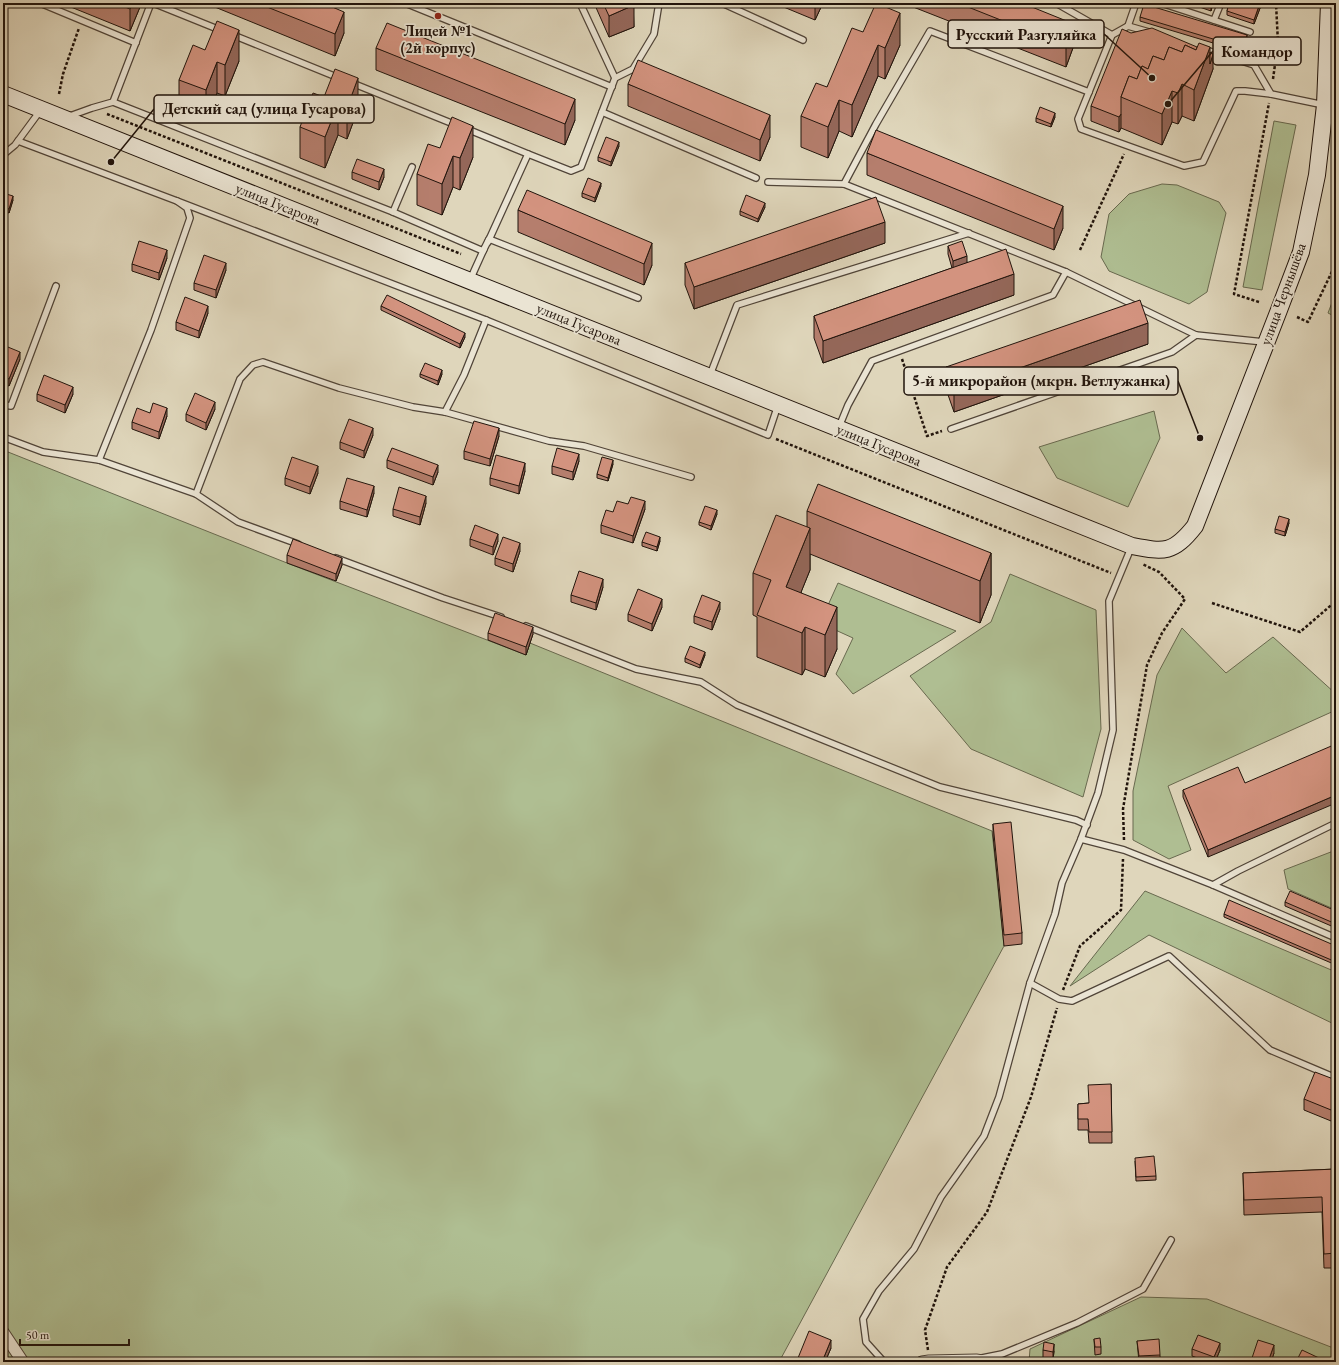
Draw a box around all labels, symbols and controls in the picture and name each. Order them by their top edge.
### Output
marker: Лицей №1 (2й корпус) [433,11,443,21]
callout: Русский Разгуляйка [948,20,1104,48]
place label: Лицей №1 (2й корпус) [401,21,476,57]
text: Русский Разгуляйка [956,24,1097,45]
callout: Командор [1213,37,1301,65]
text: Командор [1221,41,1293,62]
callout: Детский сад (улица Гусарова) [154,95,374,123]
text: Детский сад (улица Гусарова) [162,98,366,119]
street label: улица Гусарова [233,178,323,229]
street label: улица Чернышёва [1255,240,1310,348]
street label: улица Гусарова [534,298,624,349]
callout: 5-й микрорайон (мкрн. Ветлужанка) [904,367,1178,395]
text: 5-й микрорайон (мкрн. Ветлужанка) [912,370,1170,391]
street label: улица Гусарова [834,419,924,470]
scale bar [20,1321,129,1347]
text: 50 m [26,1327,50,1343]

